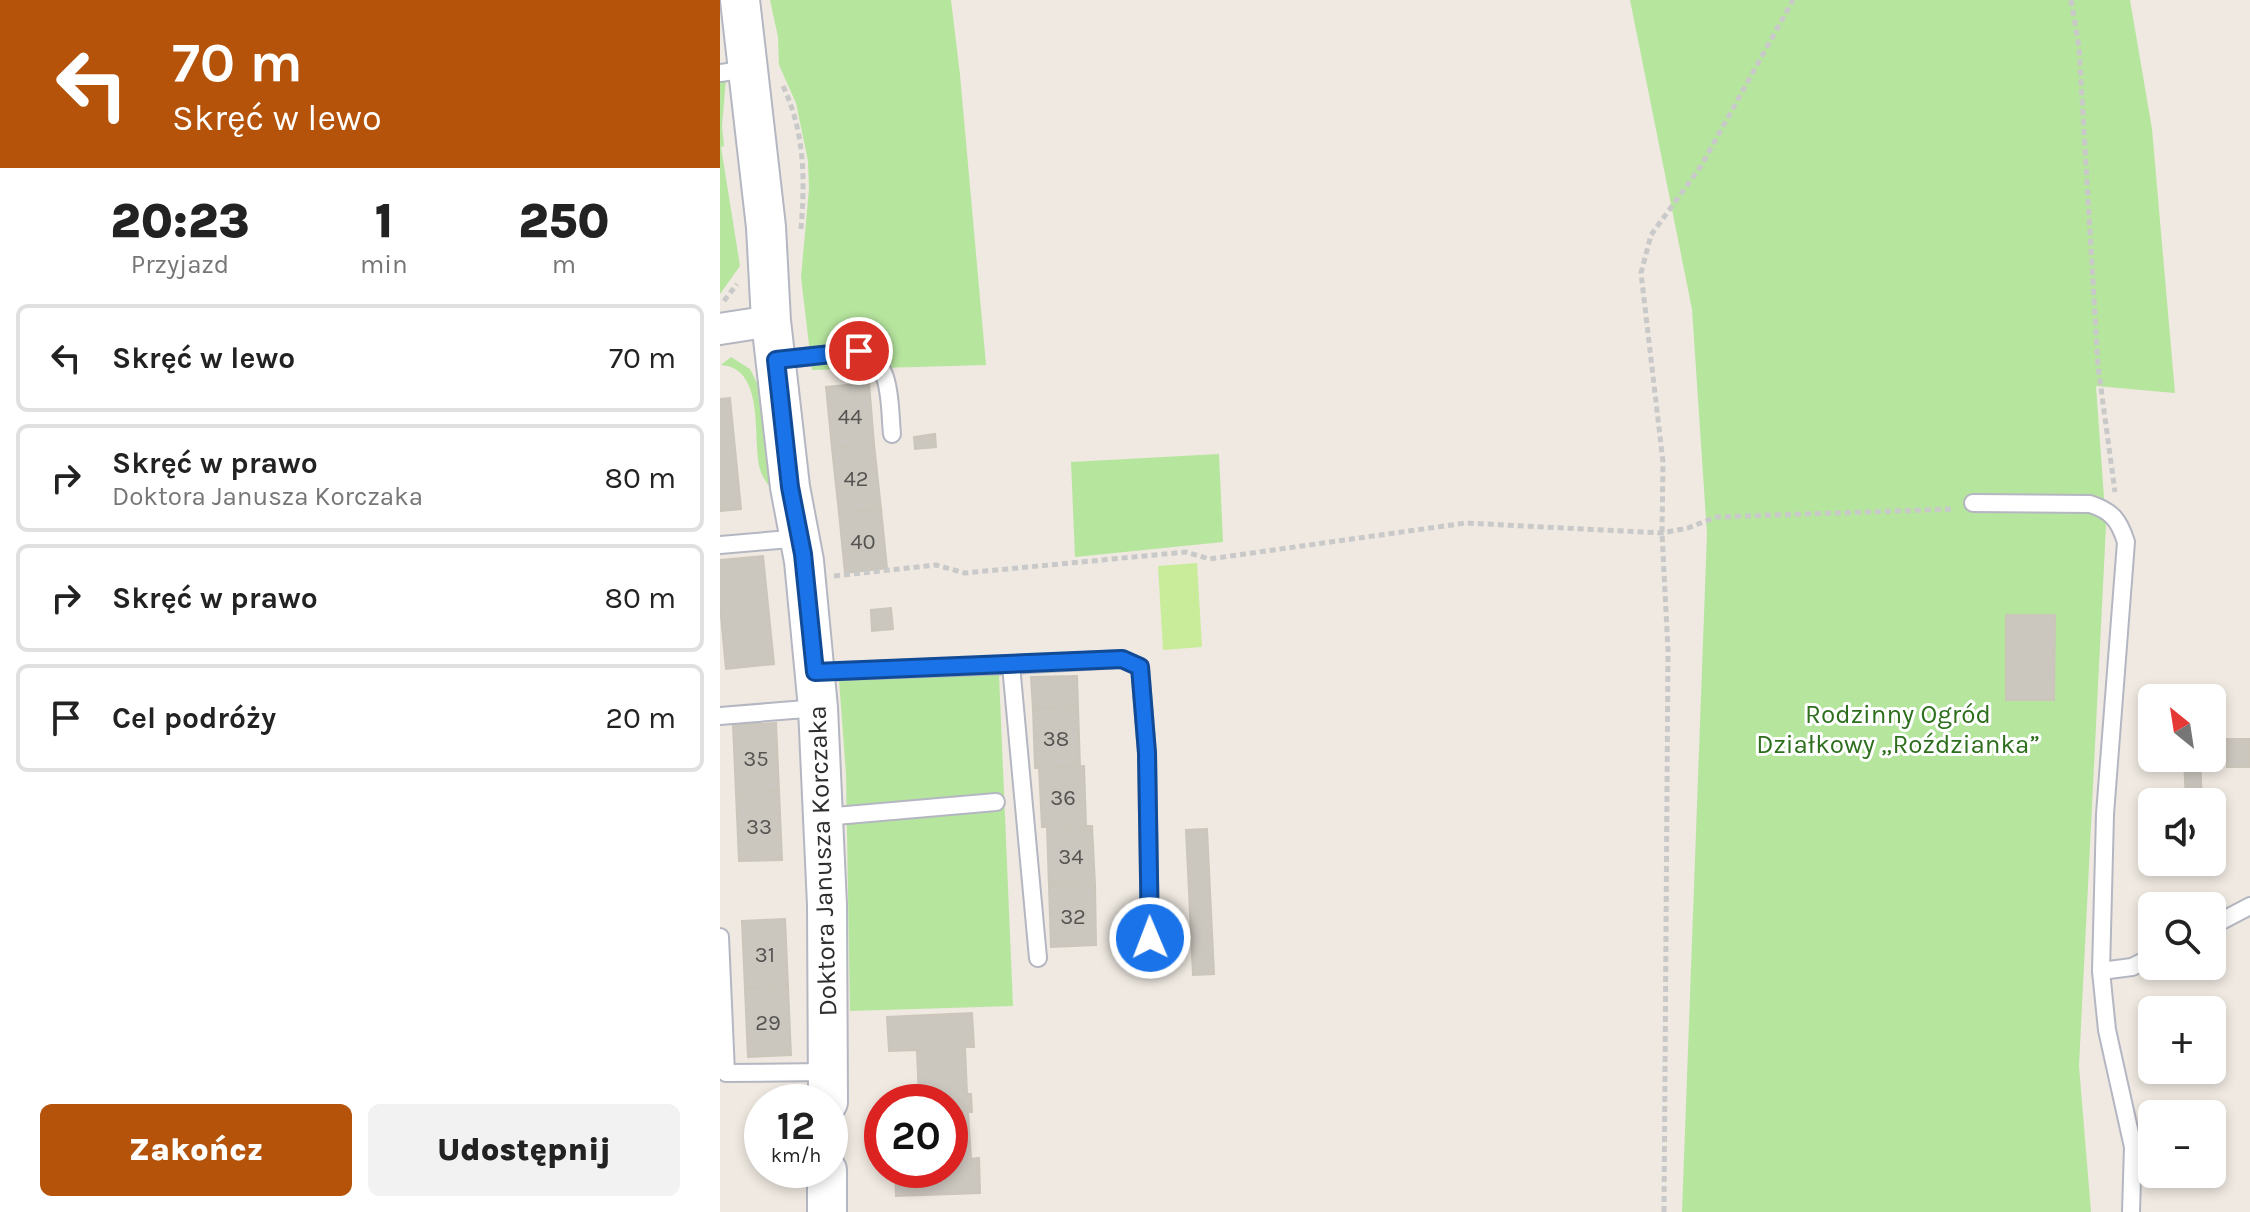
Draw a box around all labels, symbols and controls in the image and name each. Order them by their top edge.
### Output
text: 70 m [172,30,303,95]
icon: left [40,32,144,136]
text: Skręć w lewo [172,97,382,139]
text: 20:23 [110,193,250,249]
text: 1 [375,193,393,249]
text: 250 [518,193,610,249]
text: Przyjazd [131,249,229,280]
text: min [360,249,408,280]
text: m [552,249,576,280]
pin [825,317,893,385]
icon: arrive [837,329,881,373]
icon: left [44,336,88,380]
text: Skręć w lewo [112,340,295,376]
text: 70 m [609,340,676,376]
house number: 44 [838,404,862,430]
text: Skręć w prawo [112,445,318,481]
icon: right [44,456,88,500]
text: 80 m [605,460,676,496]
house number: 42 [843,466,869,492]
text: Doktora Janusza Korczaka [112,481,423,512]
house number: 40 [850,529,876,555]
icon: right [44,576,88,620]
text: Skręć w prawo [112,580,318,616]
text: 80 m [605,580,676,616]
north arrow [2138,684,2226,772]
map controls [2138,684,2226,1188]
icon: arrive [44,696,88,740]
park label: Rodzinny Ogród Działkowy „Roździanka” [1756,699,2040,760]
text: Cel podróży [112,700,276,736]
text: 20 m [606,700,676,736]
street label: Doktora Janusza Korczaka [802,705,843,1017]
house number: 38 [1043,726,1069,752]
house number: 35 [743,746,769,772]
house number: 36 [1050,785,1076,811]
button: sound [2138,788,2226,876]
house number: 33 [746,814,772,840]
house number: 34 [1058,844,1084,870]
button: search [2138,892,2226,980]
position arrow [1108,896,1192,980]
house number: 32 [1060,904,1086,930]
house number: 31 [755,942,775,968]
button: + [2138,996,2226,1084]
house number: 29 [755,1010,781,1036]
speed limit sign: 20 [864,1084,968,1188]
button: − [2138,1100,2226,1188]
text: 12 [777,1102,815,1149]
button: Zakończ [40,1104,352,1196]
button: Udostępnij [368,1104,680,1196]
text: km/h [771,1144,821,1167]

